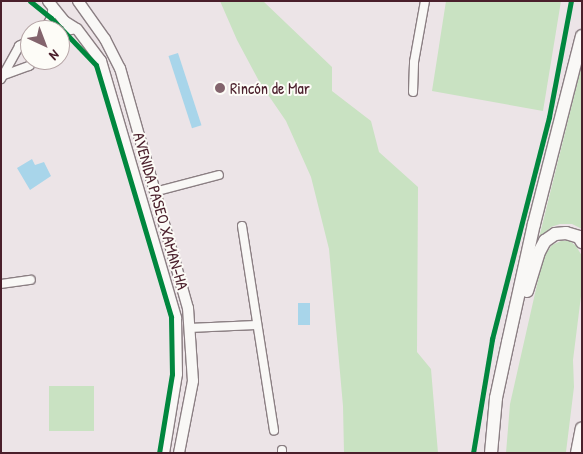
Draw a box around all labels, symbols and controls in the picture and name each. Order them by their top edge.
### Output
north arrow [20,20,70,70]
text: N [46,46,64,65]
place label: Rincón de Mar [230,78,310,98]
marker: Rincón de Mar [214,82,226,94]
street label: AVENIDA PASEO XAMAN-HA [129,130,193,292]

